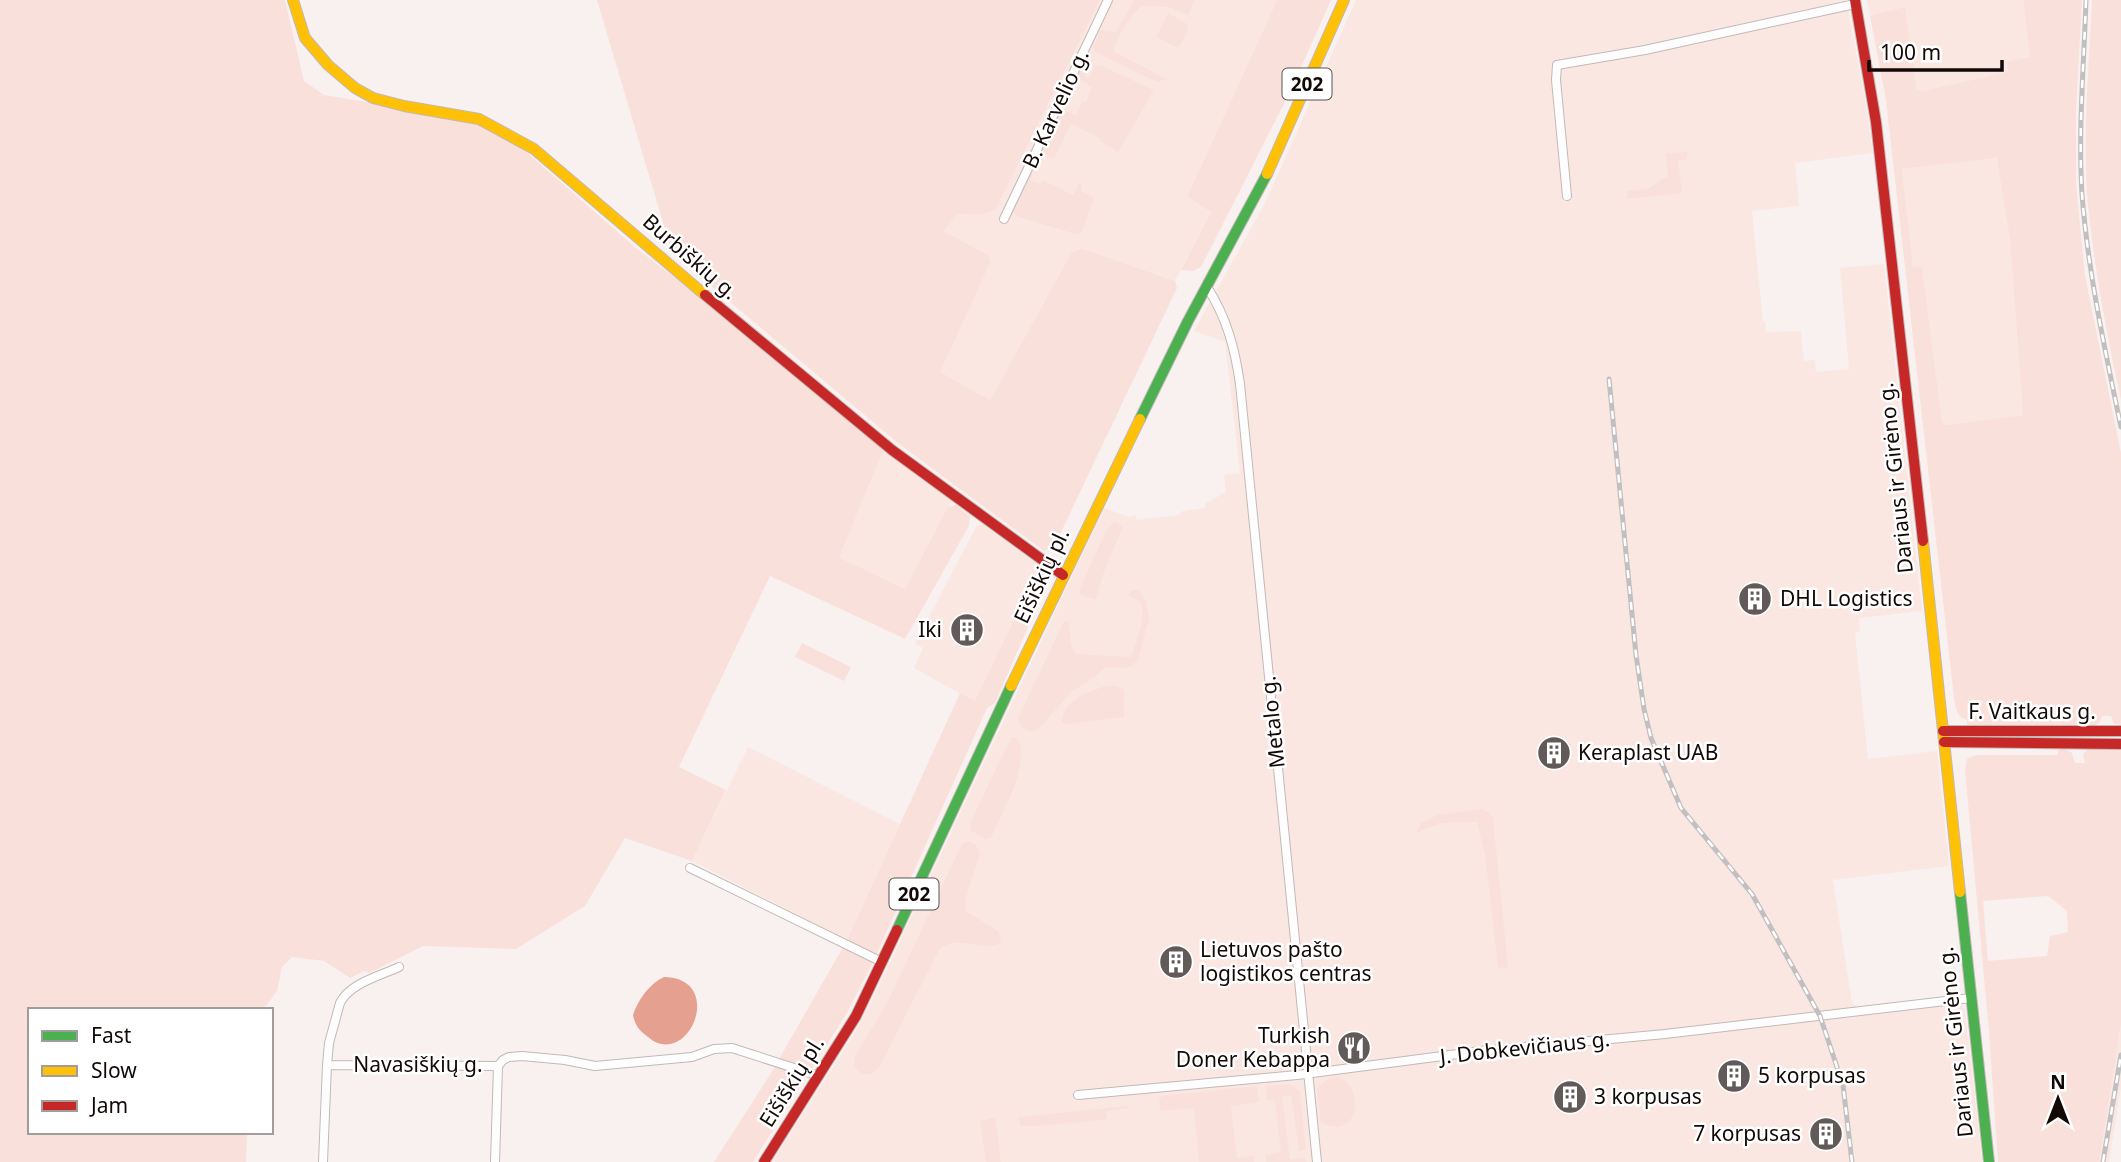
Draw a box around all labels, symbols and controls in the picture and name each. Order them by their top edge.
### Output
scale bar [1869,28,2002,72]
text: 100 m [1880,38,1941,66]
street label: B. Karvelio g. [1015,45,1095,173]
road number: 202 [1282,68,1332,100]
street label: Burbiškių g. [637,207,744,305]
street label: Dariaus ir Girėno g. [1871,381,1919,575]
street label: Eišiškių pl. [1007,524,1075,628]
building icon: DHL Logistics [1736,580,1774,618]
place label: DHL Logistics [1780,584,1913,612]
building icon: Iki [948,611,986,649]
place label: Iki [918,615,942,643]
street label: Metalo g. [1253,675,1291,770]
street label: F. Vaitkaus g. [1968,697,2096,725]
building icon: Keraplast UAB [1535,734,1573,772]
place label: Keraplast UAB [1578,738,1718,766]
road number: 202 [890,878,939,909]
place label: Lietuvos pašto logistikos centras [1200,935,1372,987]
building icon: Lietuvos pašto logistikos centras [1157,943,1195,981]
street label: Dariaus ir Girėno g. [1931,945,1979,1139]
legend [28,1008,273,1134]
text: Fast [91,1021,132,1049]
place label: Turkish Doner Kebappa [1176,1021,1330,1073]
street label: J. Dobkevičiaus g. [1436,1024,1611,1070]
restaurant icon: Turkish Doner Kebappa [1335,1029,1373,1067]
street label: Eišiškių pl. [752,1031,830,1132]
street label: Navasiškių g. [353,1050,483,1078]
text: Slow [91,1056,137,1084]
building icon: 5 korpusas [1715,1057,1753,1095]
place label: 5 korpusas [1758,1061,1866,1089]
north arrow [2023,1064,2093,1134]
text: N [2050,1069,2066,1095]
building icon: 3 korpusas [1551,1078,1589,1116]
place label: 3 korpusas [1594,1082,1702,1110]
text: Jam [89,1091,128,1119]
building icon: 7 korpusas [1807,1115,1845,1153]
place label: 7 korpusas [1693,1119,1801,1147]

